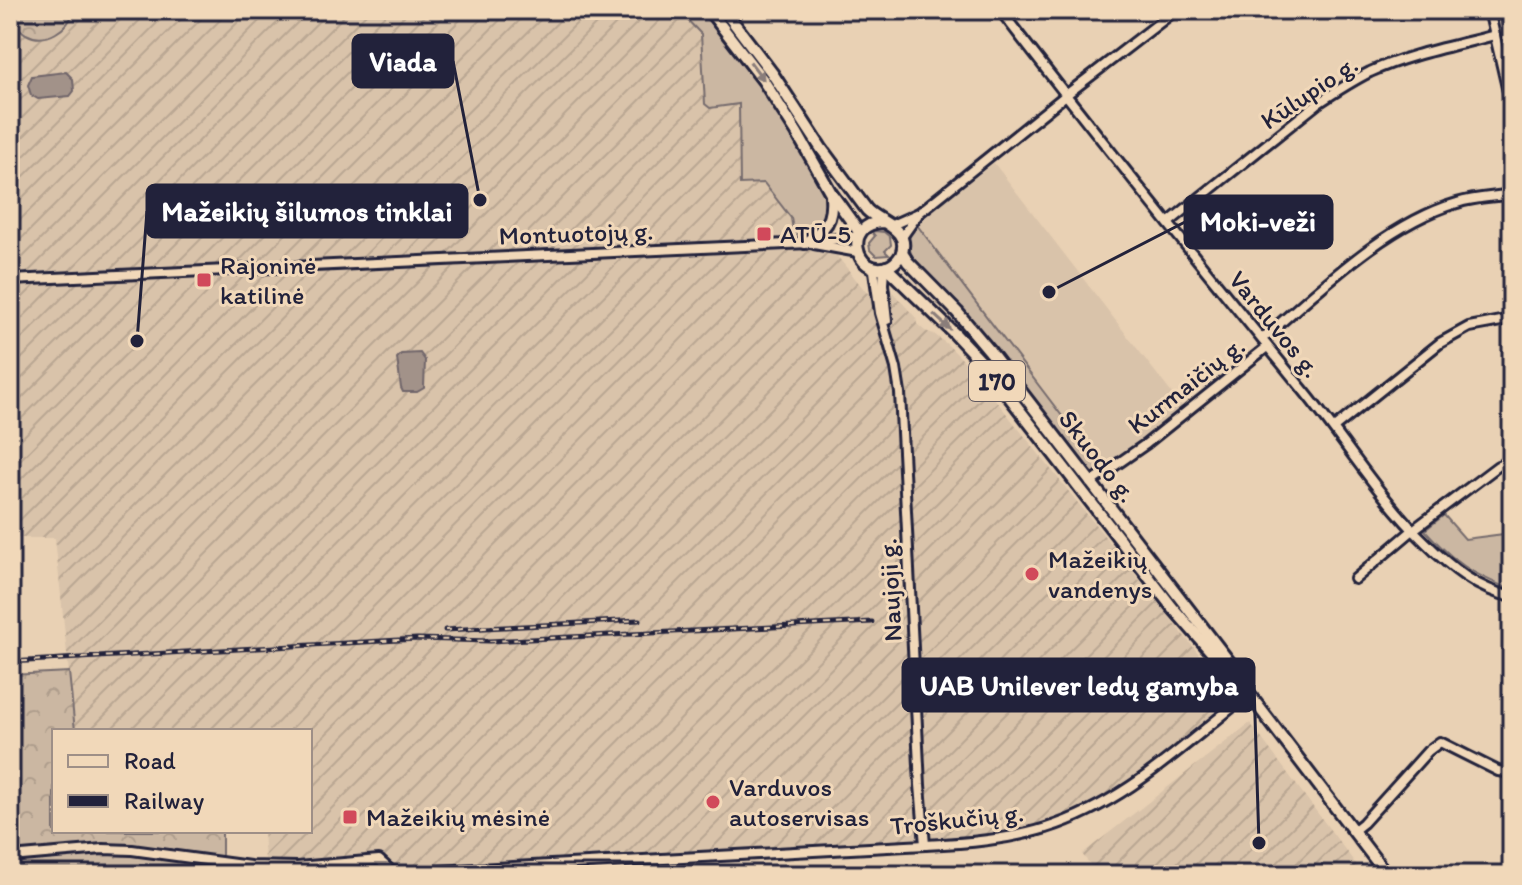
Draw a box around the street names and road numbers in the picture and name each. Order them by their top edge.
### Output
street label: Kūlupio g. [1254,48,1364,136]
street label: Montuotojų g. [498,214,654,252]
street label: Varduvos g. [1222,264,1328,384]
street label: Kurmaičių g. [1121,329,1251,441]
road number: 170 [969,361,1025,401]
street label: Skuodo g. [1052,403,1144,509]
street label: Naujoji g. [871,537,909,643]
street label: Troškučių g. [889,796,1025,842]

